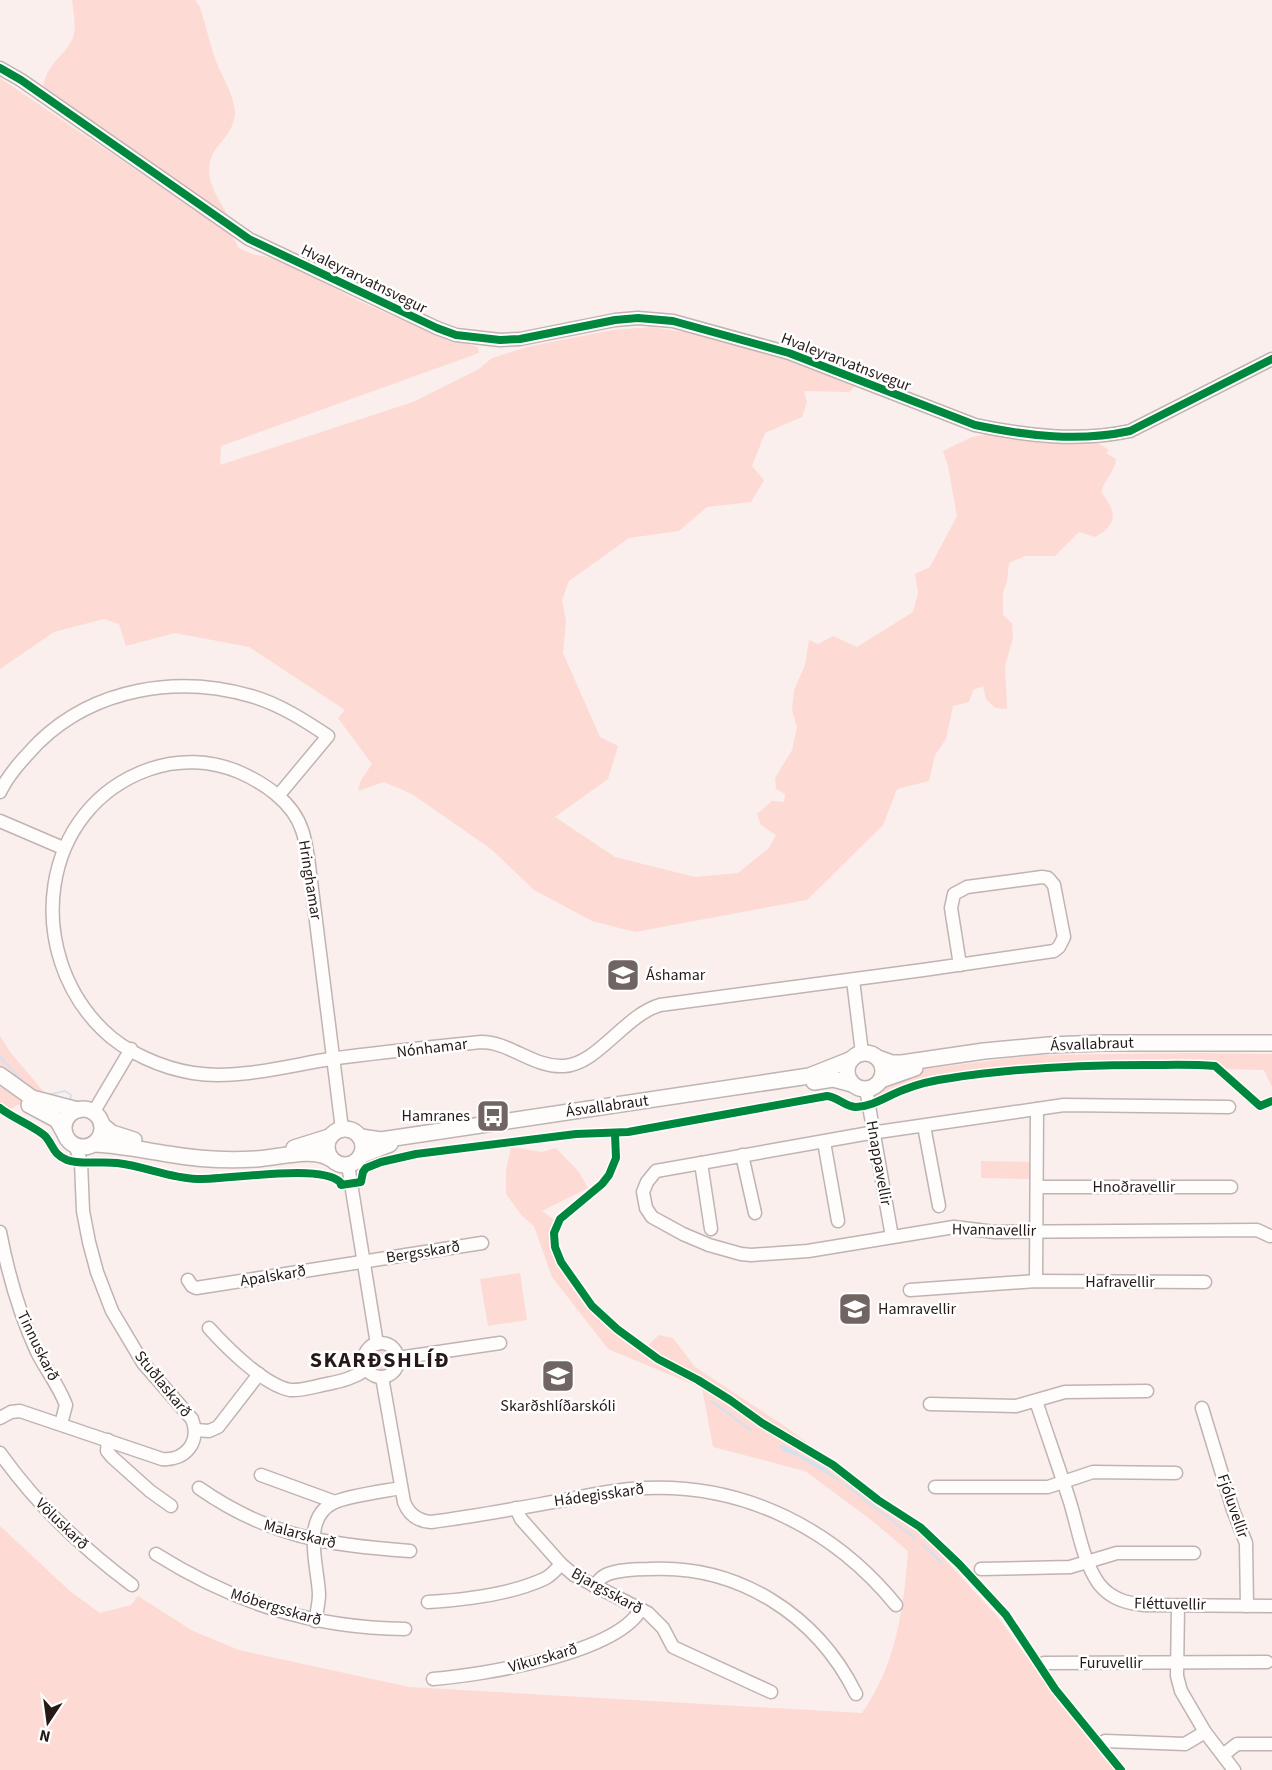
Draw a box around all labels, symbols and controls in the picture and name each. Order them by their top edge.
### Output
street label: Hvaleyrarvatnsvegur [297,239,431,319]
street label: Hvaleyrarvatnsvegur [778,327,915,397]
street label: Hringhamar [293,839,327,922]
school or university icon: Áshamar [605,957,641,993]
place label: Áshamar [646,964,706,986]
street label: Ásvallabraut [1050,1032,1135,1056]
street label: Nónhamar [395,1033,469,1063]
street label: Ásvallabraut [564,1089,650,1123]
bus stop icon: Hamranes [475,1098,511,1134]
place label: Hamranes [402,1105,470,1127]
street label: Hnappavellir [861,1119,897,1208]
street label: Hnoðravellir [1093,1176,1176,1198]
street label: Hvannavellir [952,1218,1037,1242]
street label: Bergsskarð [385,1235,461,1269]
street label: Apalskarð [239,1260,307,1292]
street label: Hafravellir [1085,1271,1155,1293]
school or university icon: Hamravellir [837,1291,873,1327]
place label: Hamravellir [878,1298,956,1320]
street label: Tinnuskarð [12,1307,64,1385]
district label: SKARÐSHLÍÐ [310,1344,450,1376]
street label: Stuðlaskarð [129,1346,197,1422]
school or university icon: Skarðshlíðarskóli [540,1358,576,1394]
place label: Skarðshlíðarskóli [500,1395,616,1417]
street label: Fjóluvellir [1212,1471,1254,1541]
street label: Hádegisskarð [553,1478,645,1512]
street label: Völuskarð [31,1493,93,1555]
street label: Malarskarð [261,1514,339,1554]
street label: Bjargsskarð [567,1562,647,1620]
street label: Móbergsskarð [228,1583,324,1631]
street label: Fléttuvellir [1134,1592,1207,1616]
street label: Vikurskarð [506,1638,580,1678]
street label: Furuvellir [1079,1652,1143,1674]
north arrow [18,1692,78,1752]
text: N [37,1724,53,1748]

